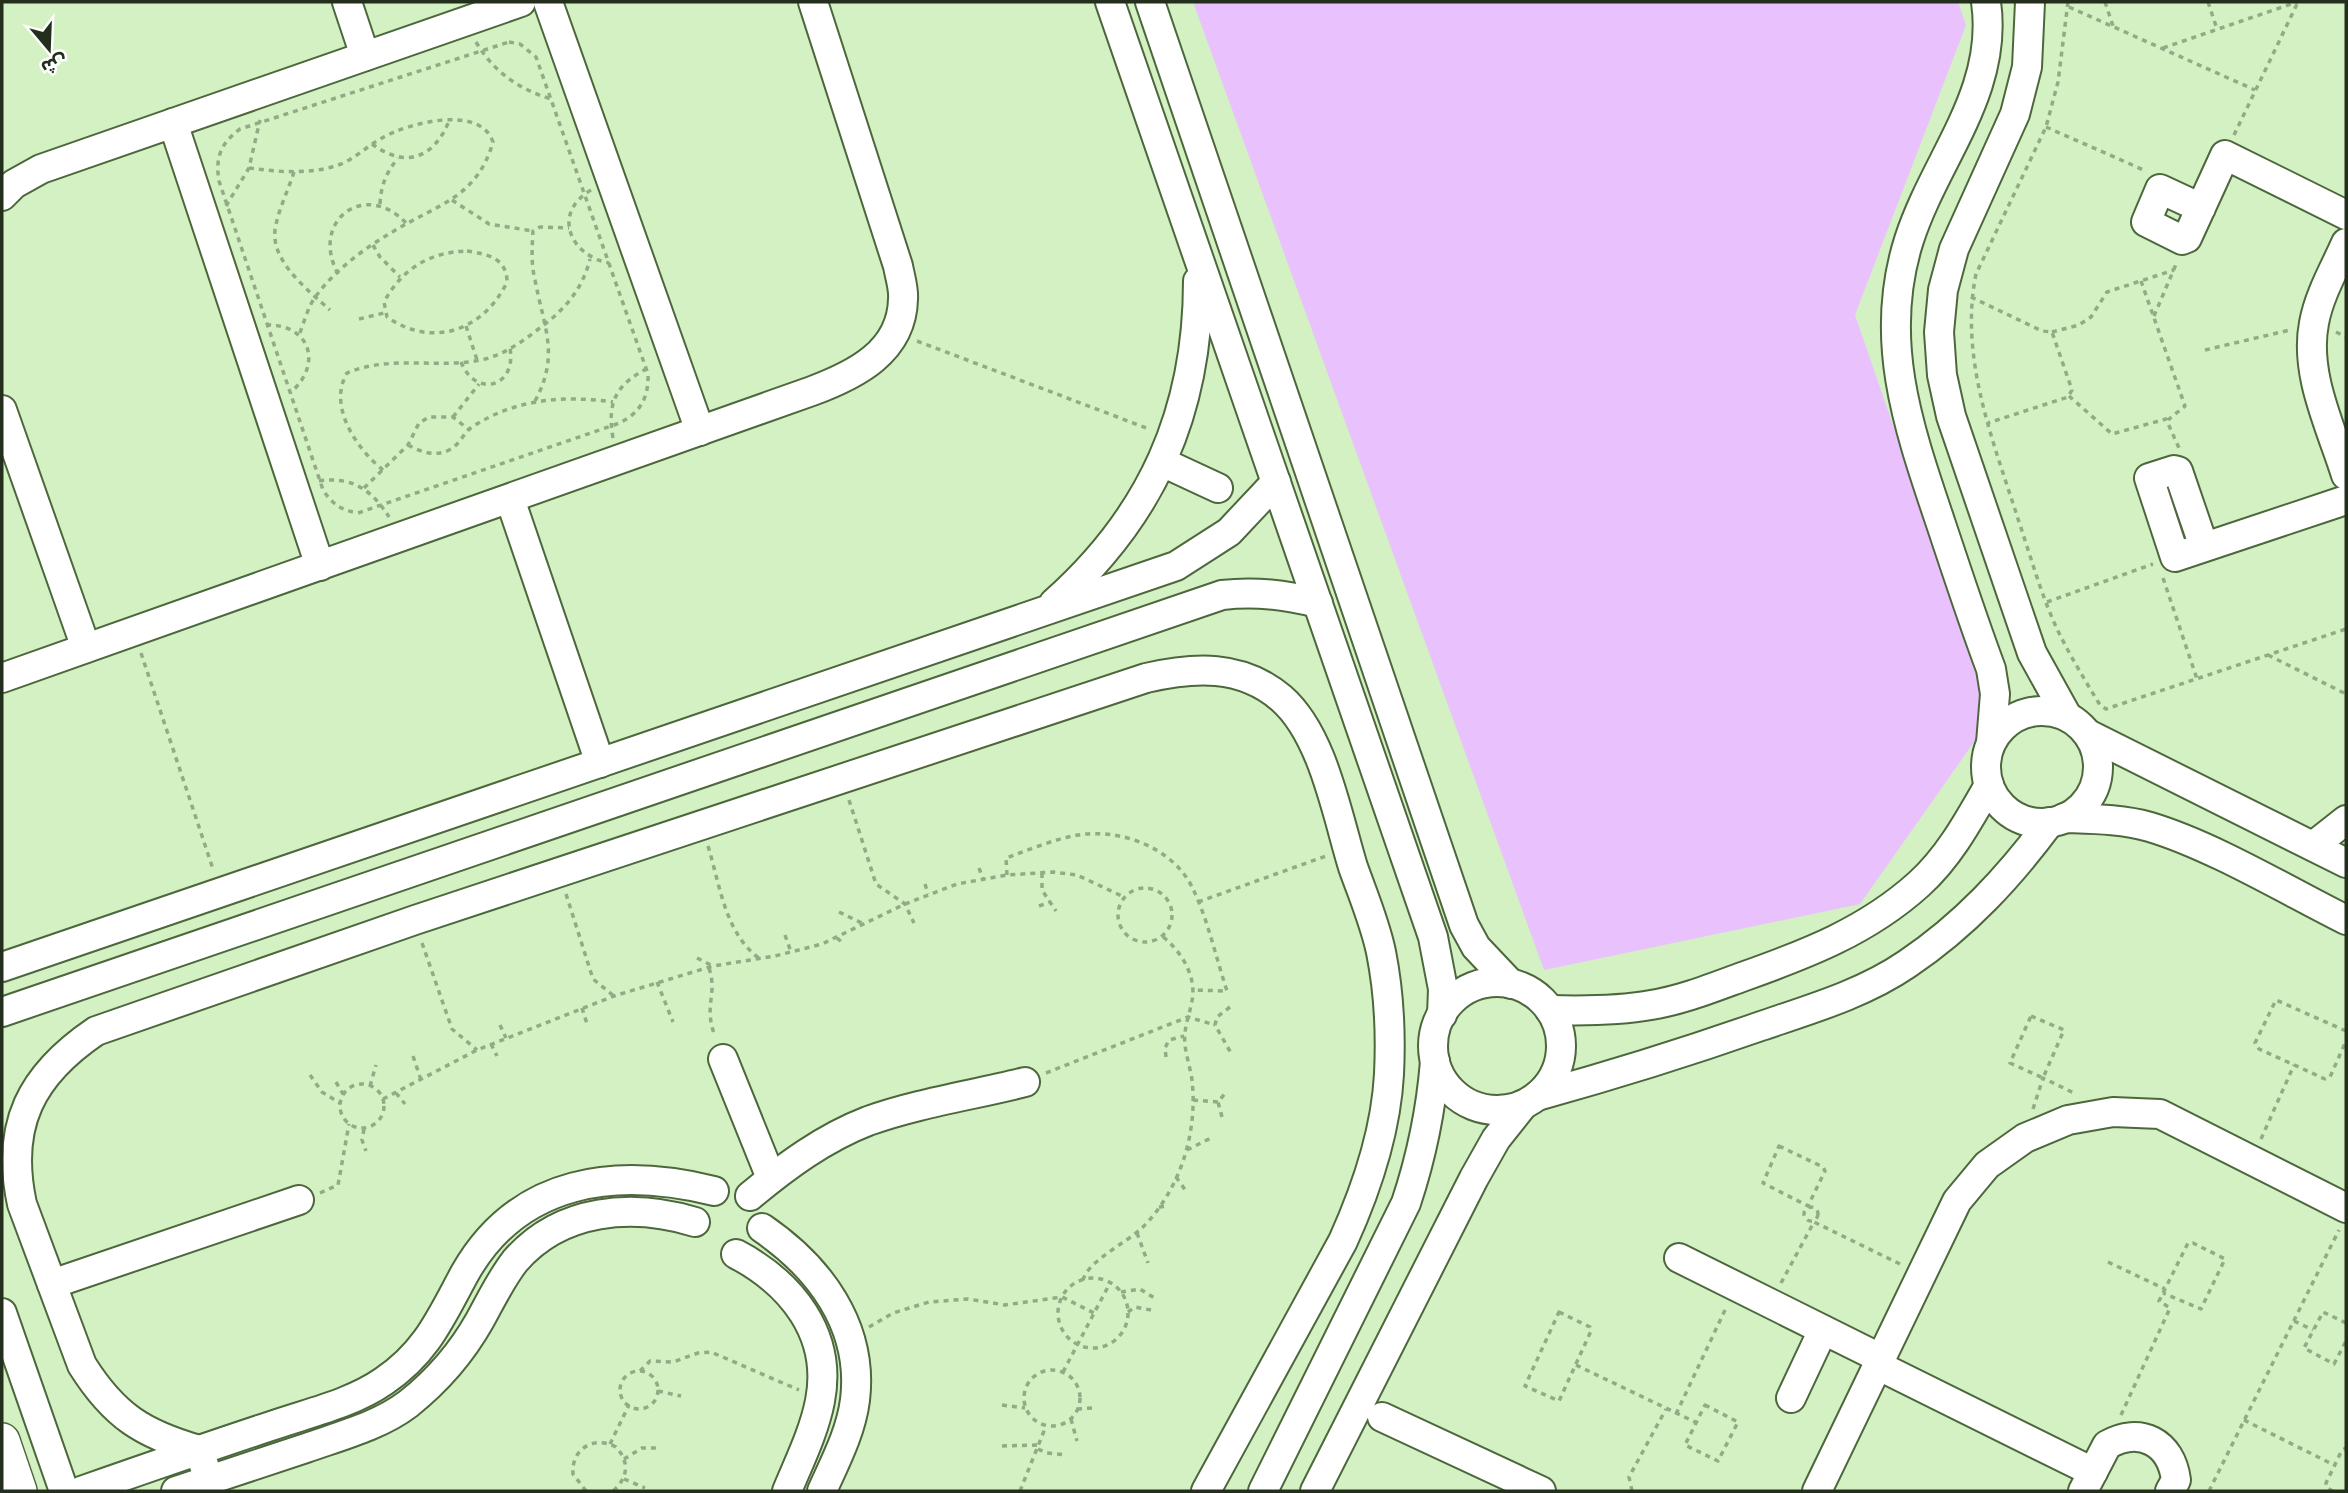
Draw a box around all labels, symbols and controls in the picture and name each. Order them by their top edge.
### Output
north arrow [14,14,84,84]
text: ش [38,49,70,80]

